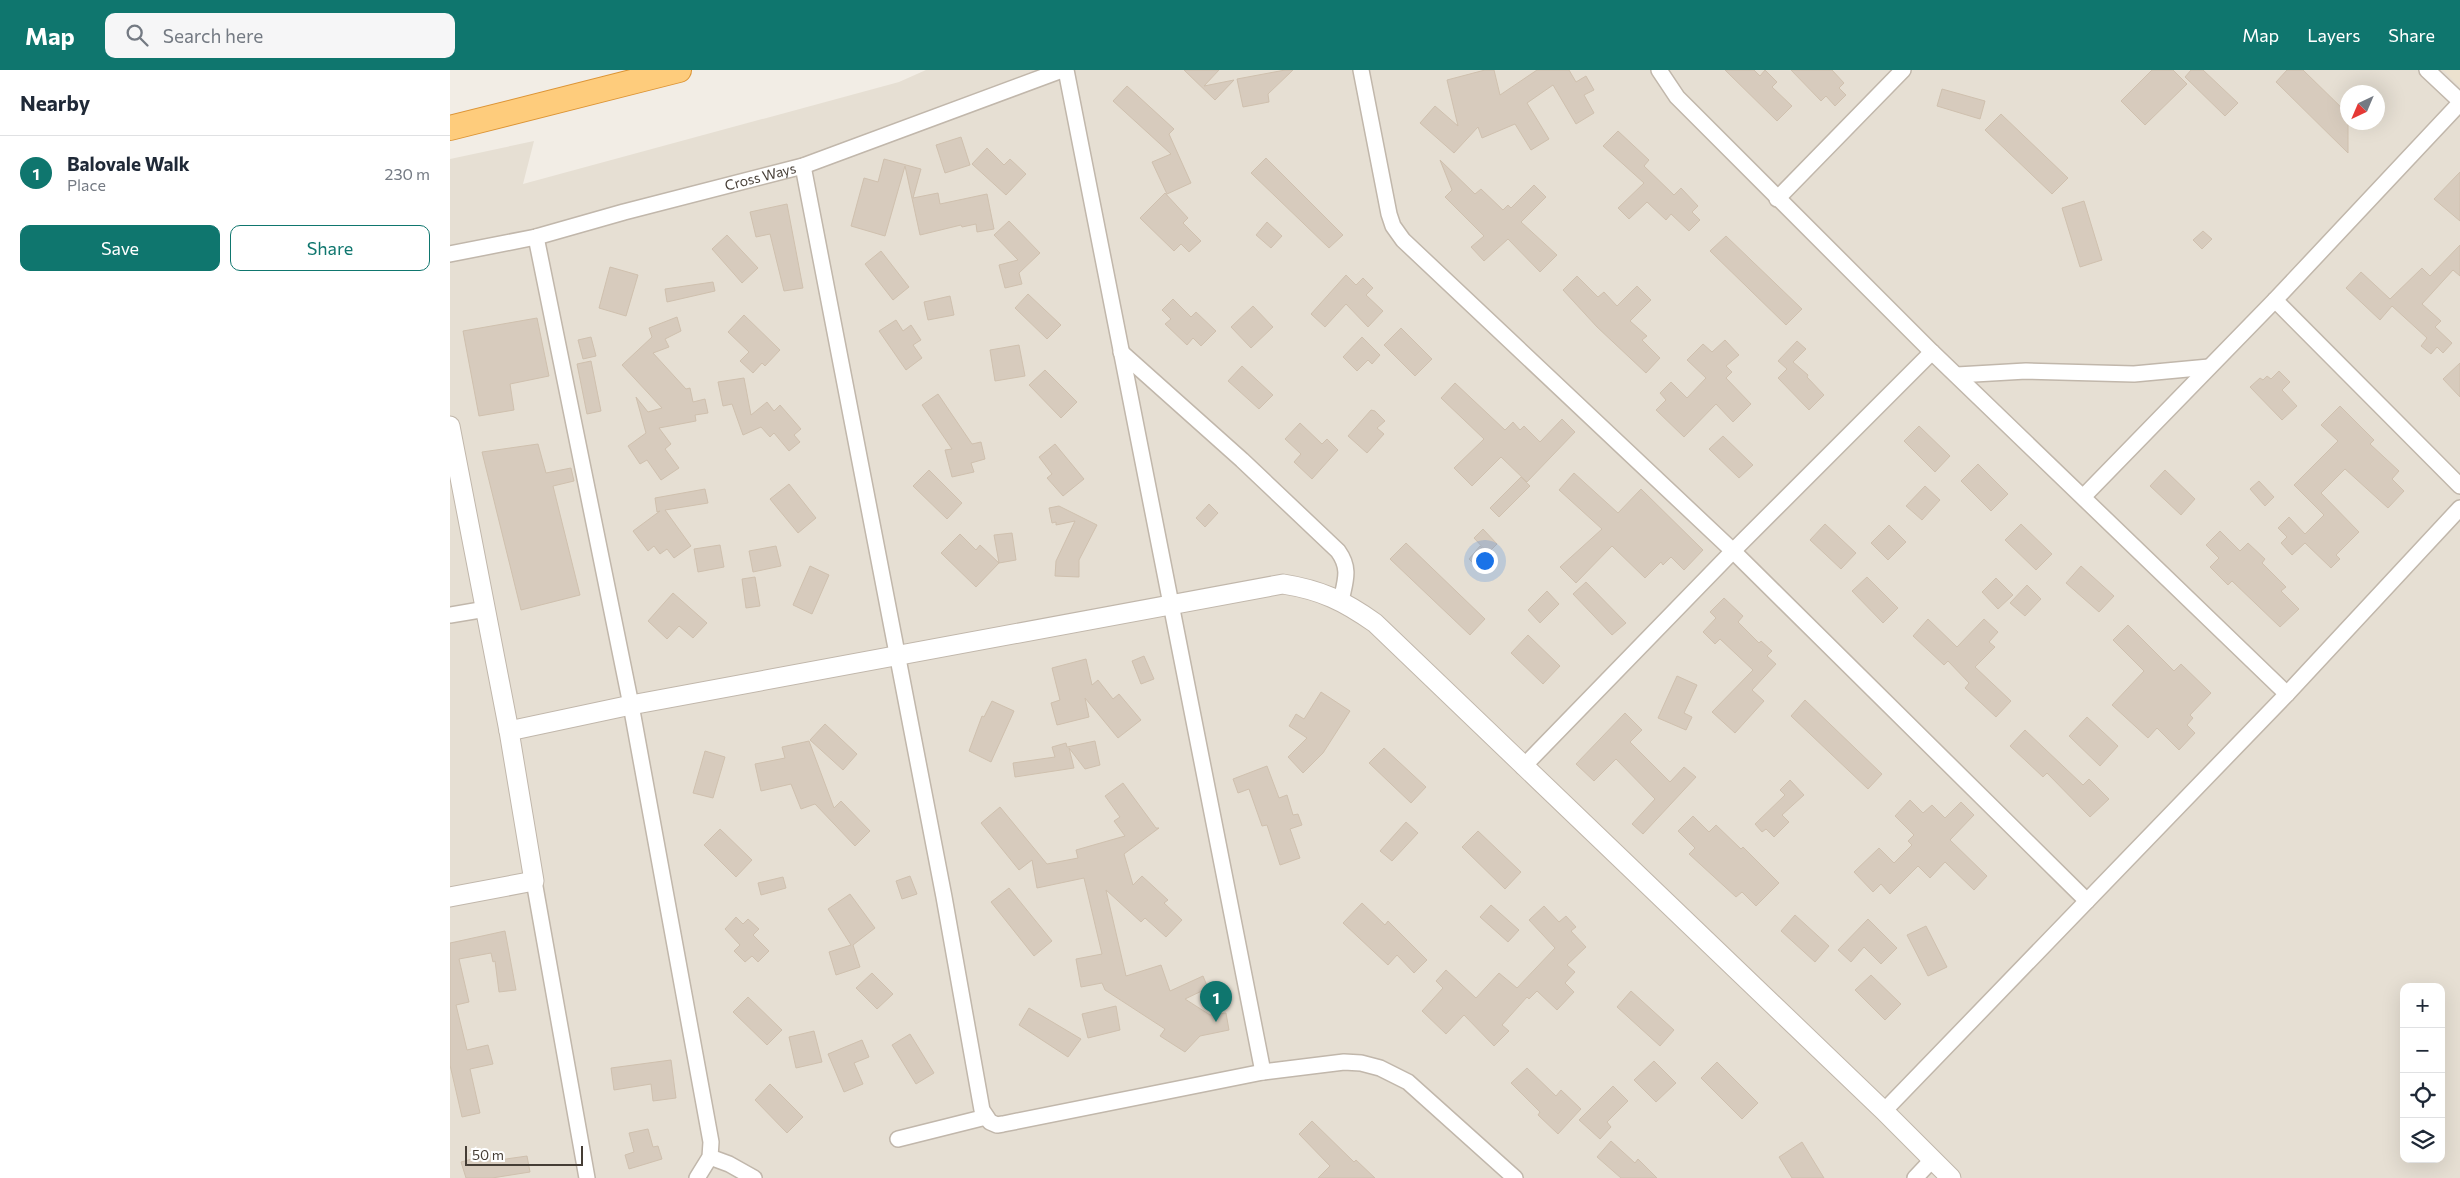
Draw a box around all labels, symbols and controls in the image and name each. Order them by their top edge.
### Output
search box [105,13,455,58]
text: Map [25,21,75,50]
icon: search [123,21,151,49]
text: Search here [163,24,263,47]
text: Map [2242,24,2279,46]
text: Layers [2307,24,2360,46]
text: Share [2388,24,2435,46]
north arrow [2340,85,2385,130]
text: Nearby [20,90,90,115]
text: Balovale Walk [67,152,190,175]
street label: Cross Ways [723,159,798,194]
text: 1 [32,164,40,183]
text: 230 m [385,164,430,183]
text: Place [67,175,106,194]
button: Save [20,225,220,271]
button: Share [230,225,430,271]
your location [1472,548,1498,574]
pin: 1 [1200,981,1232,1022]
map controls [2400,983,2445,1163]
button: + [2400,983,2445,1028]
button: − [2400,1028,2445,1073]
button: locate [2400,1073,2445,1118]
button: layers [2400,1118,2445,1163]
scale bar [465,1143,582,1166]
text: 50 m [472,1146,504,1163]

